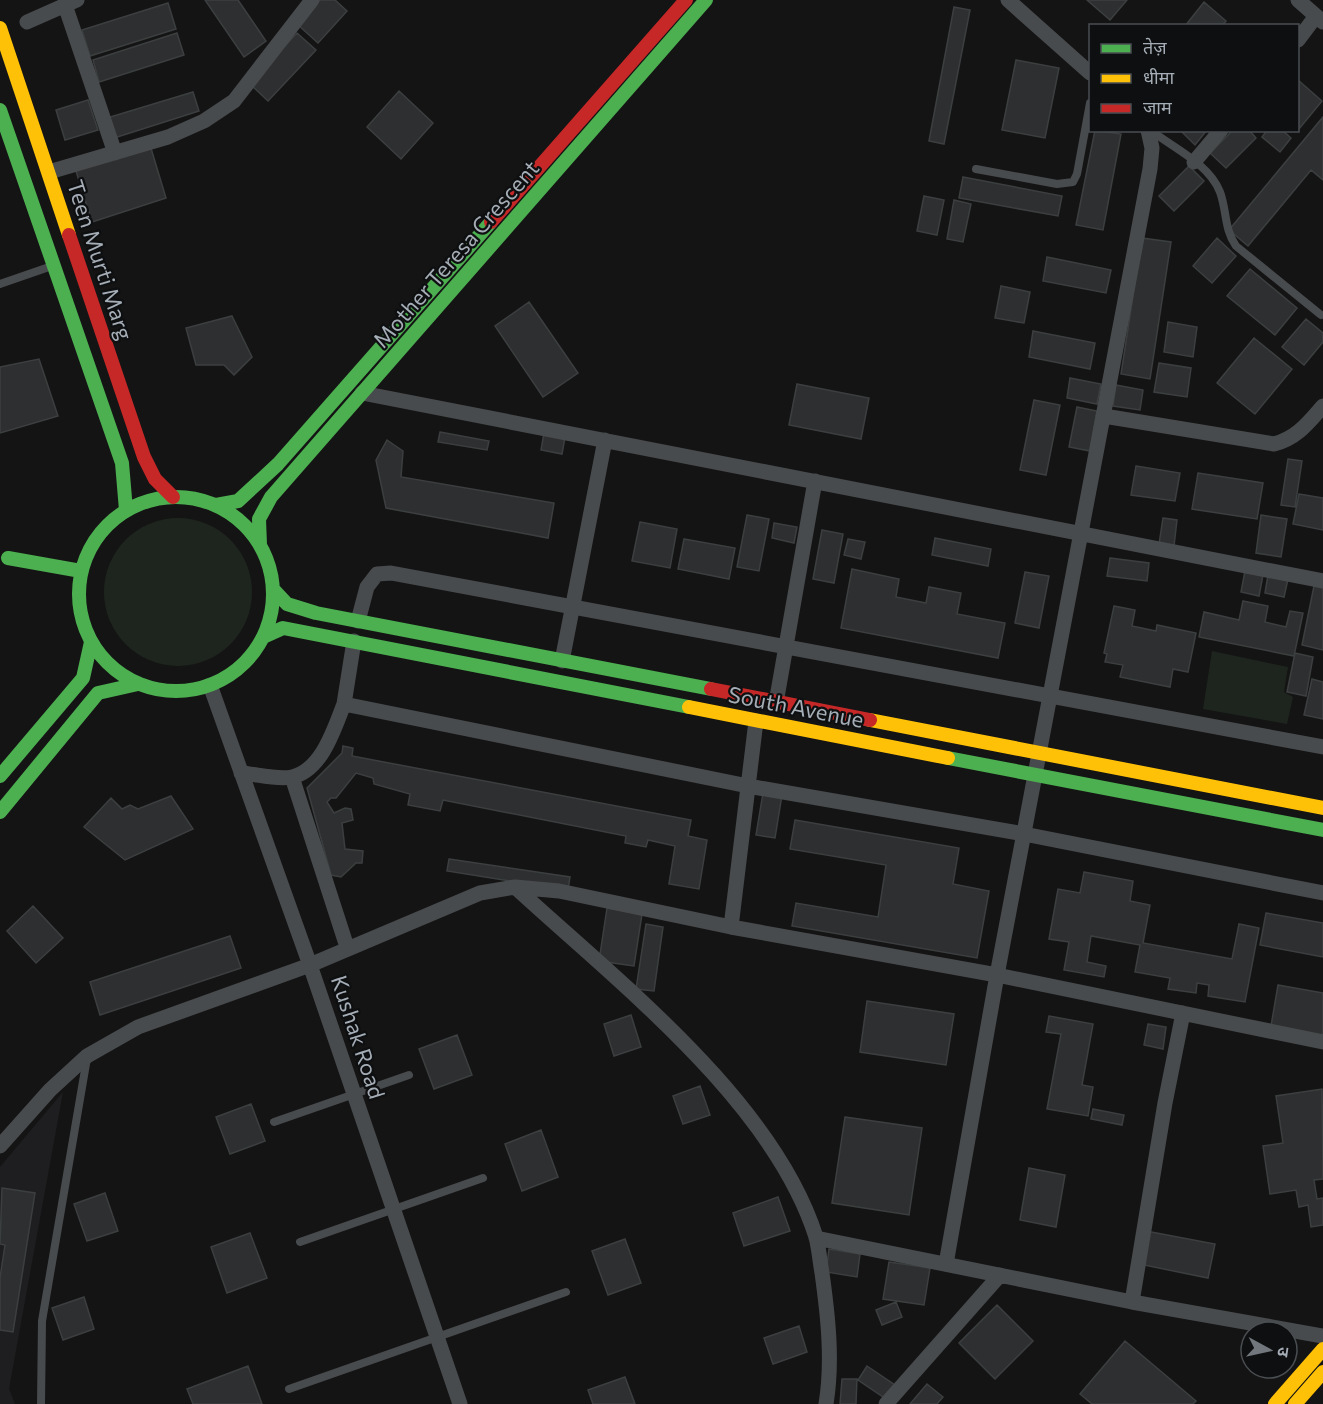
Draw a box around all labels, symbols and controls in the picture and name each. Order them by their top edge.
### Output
legend [1089,24,1299,132]
text: तेज़ [1143,36,1167,58]
text: धीमा [1143,66,1174,88]
text: जाम [1143,96,1173,118]
street label: Mother Teresa Crescent [367,155,544,353]
street label: Teen Murti Marg [62,177,139,343]
street label: South Avenue [726,680,866,733]
street label: Kushak Road [326,972,391,1102]
north arrow [1239,1320,1299,1380]
text: उ [1274,1346,1294,1359]

